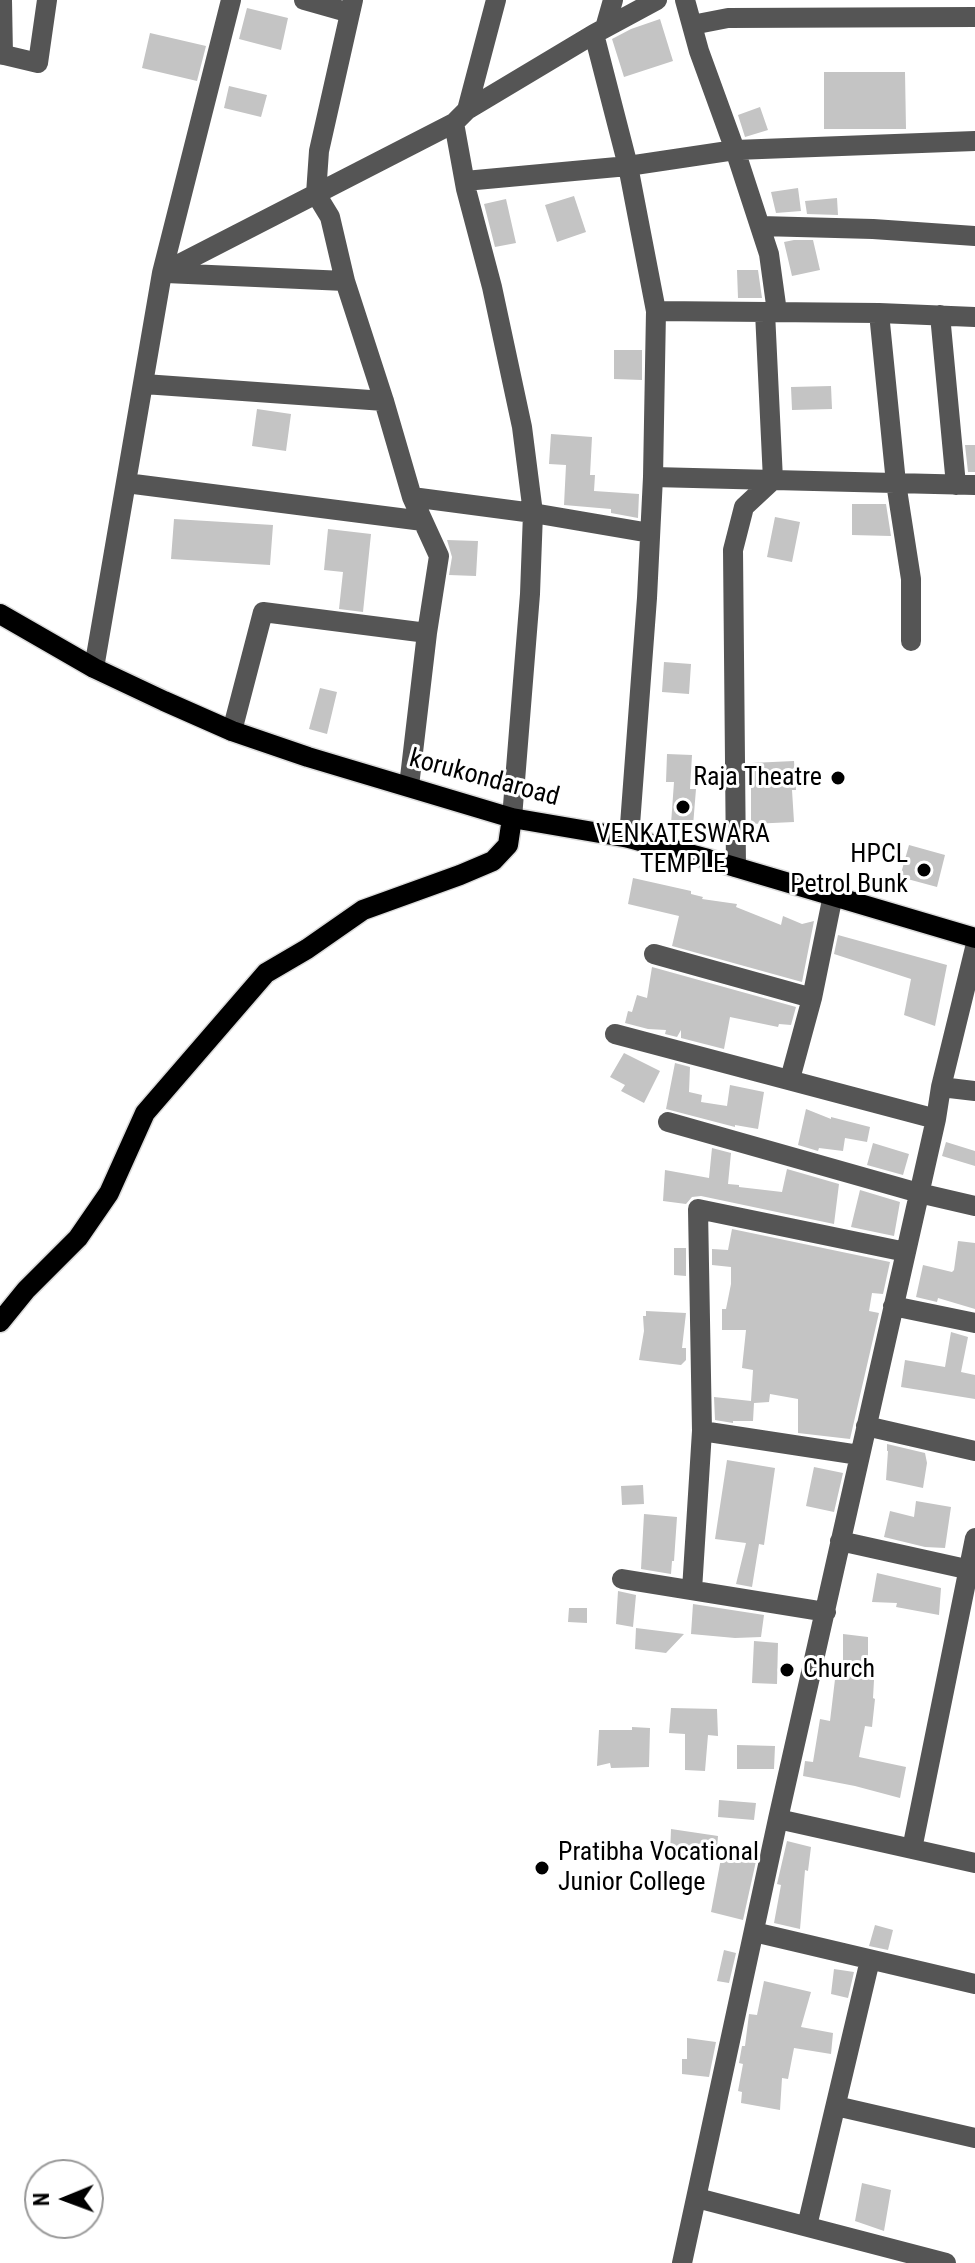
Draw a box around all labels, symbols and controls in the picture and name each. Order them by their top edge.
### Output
street label: korukondaroad [406,744,562,814]
place label: Raja Theatre [693,762,822,794]
marker: Raja Theatre [829,769,847,787]
marker: VENKATESWARA TEMPLE [674,798,692,816]
place label: VENKATESWARA TEMPLE [596,819,770,880]
place label: HPCL Petrol Bunk [790,839,908,900]
marker: HPCL Petrol Bunk [915,861,933,879]
place label: Church [803,1654,875,1686]
marker: Church [778,1661,796,1679]
place label: Pratibha Vocational Junior College [558,1837,759,1898]
marker: Pratibha Vocational Junior College [533,1859,551,1877]
north arrow [24,2159,104,2239]
text: N [29,2192,54,2206]

